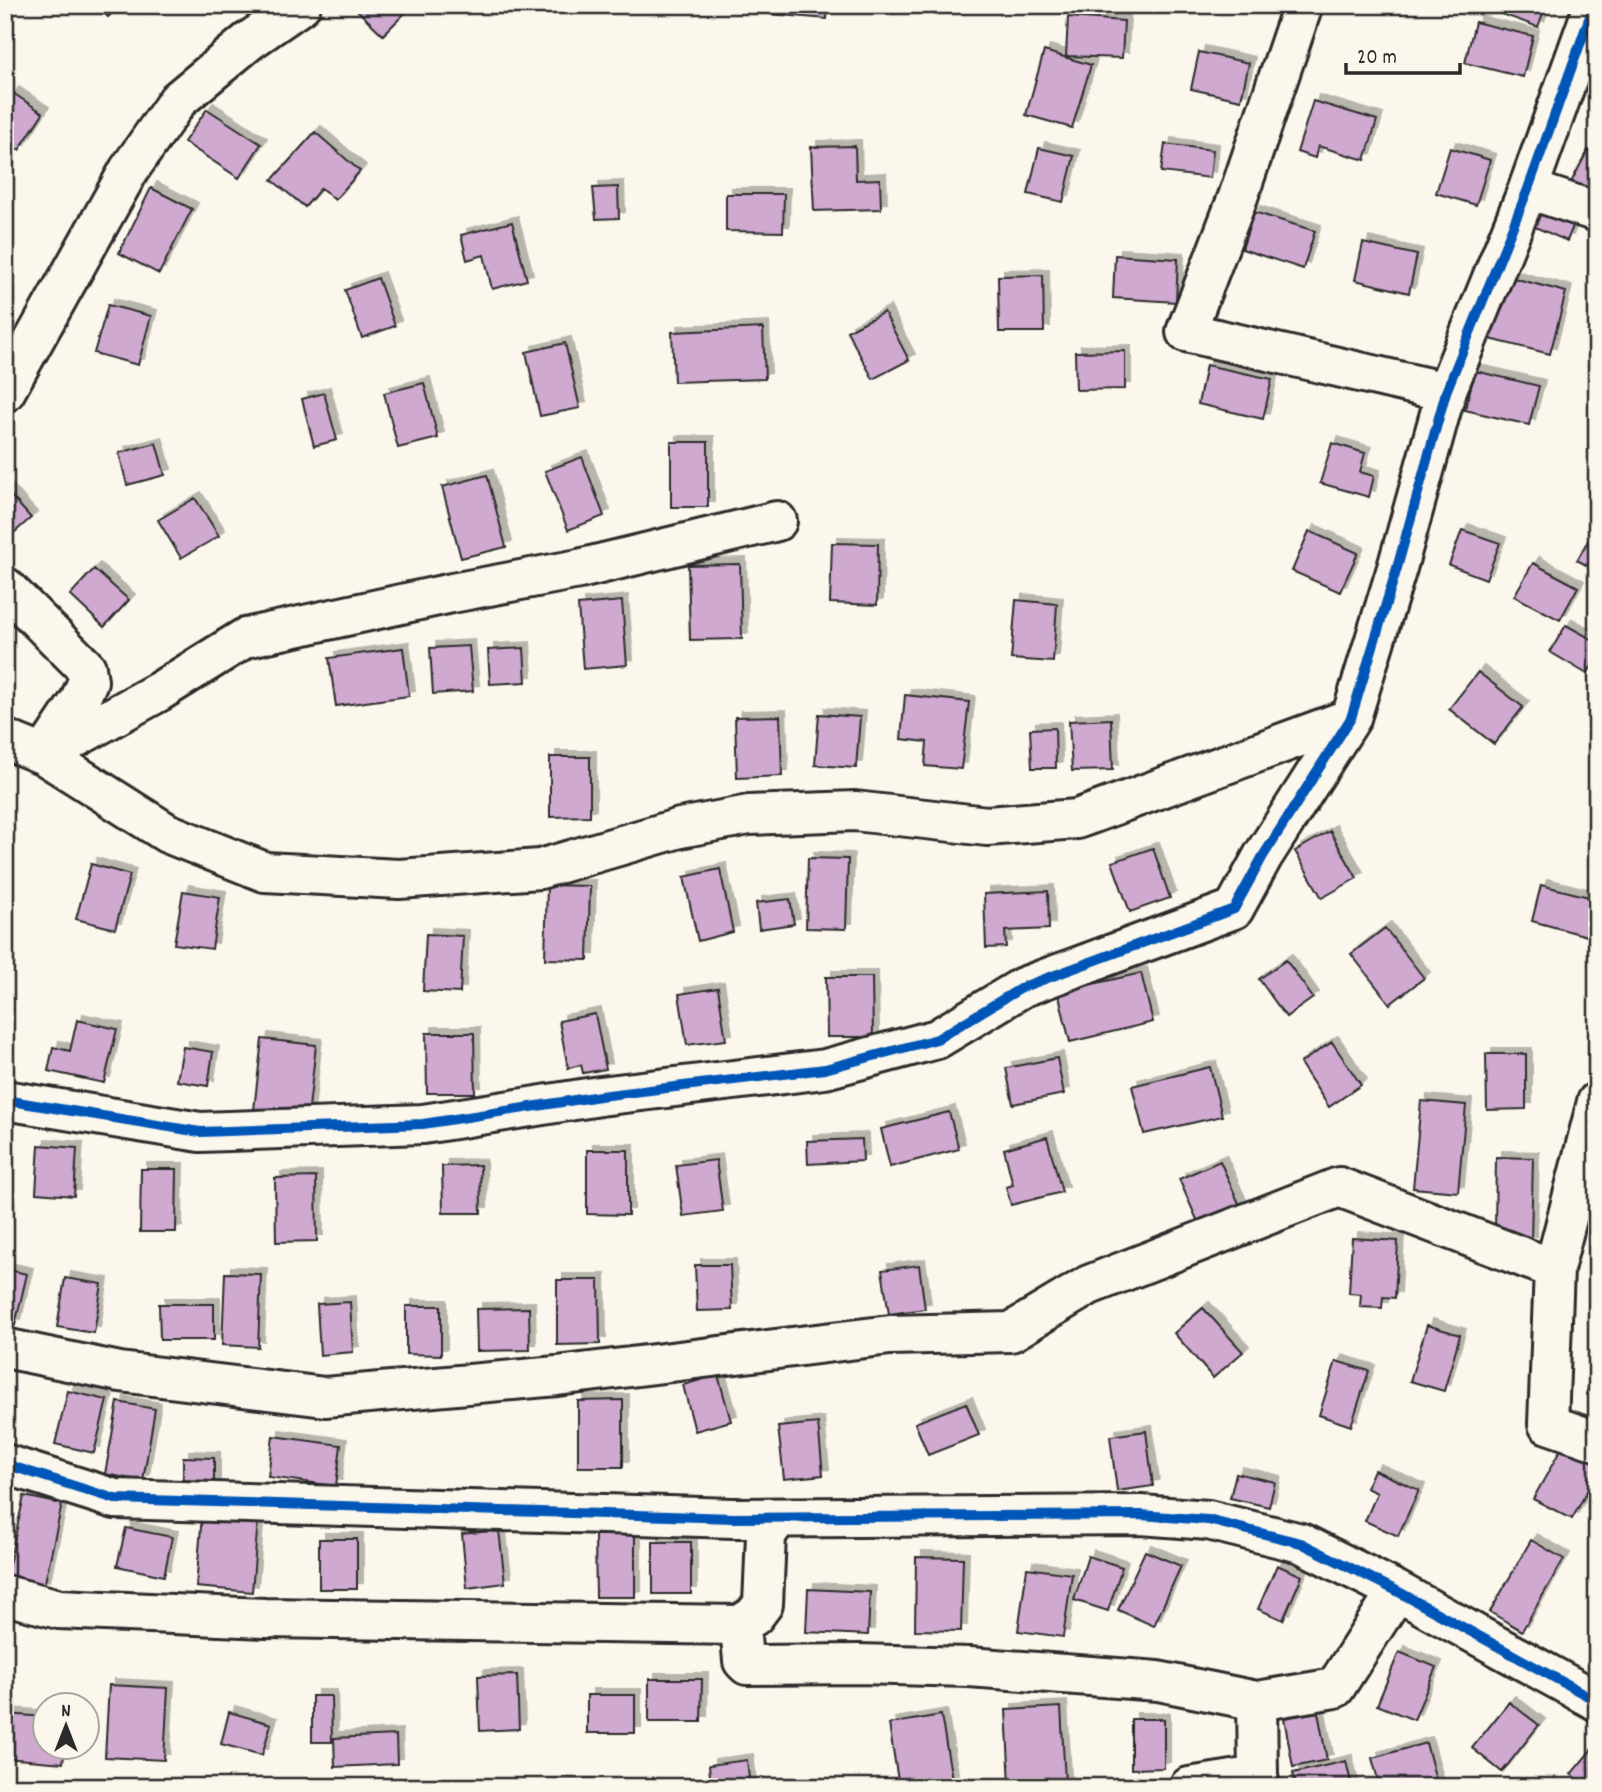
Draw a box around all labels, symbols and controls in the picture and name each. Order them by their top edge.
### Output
scale bar [1346,32,1460,76]
text: 20 m [1357,44,1397,74]
north arrow [32,1690,102,1760]
text: N [61,1699,71,1726]

